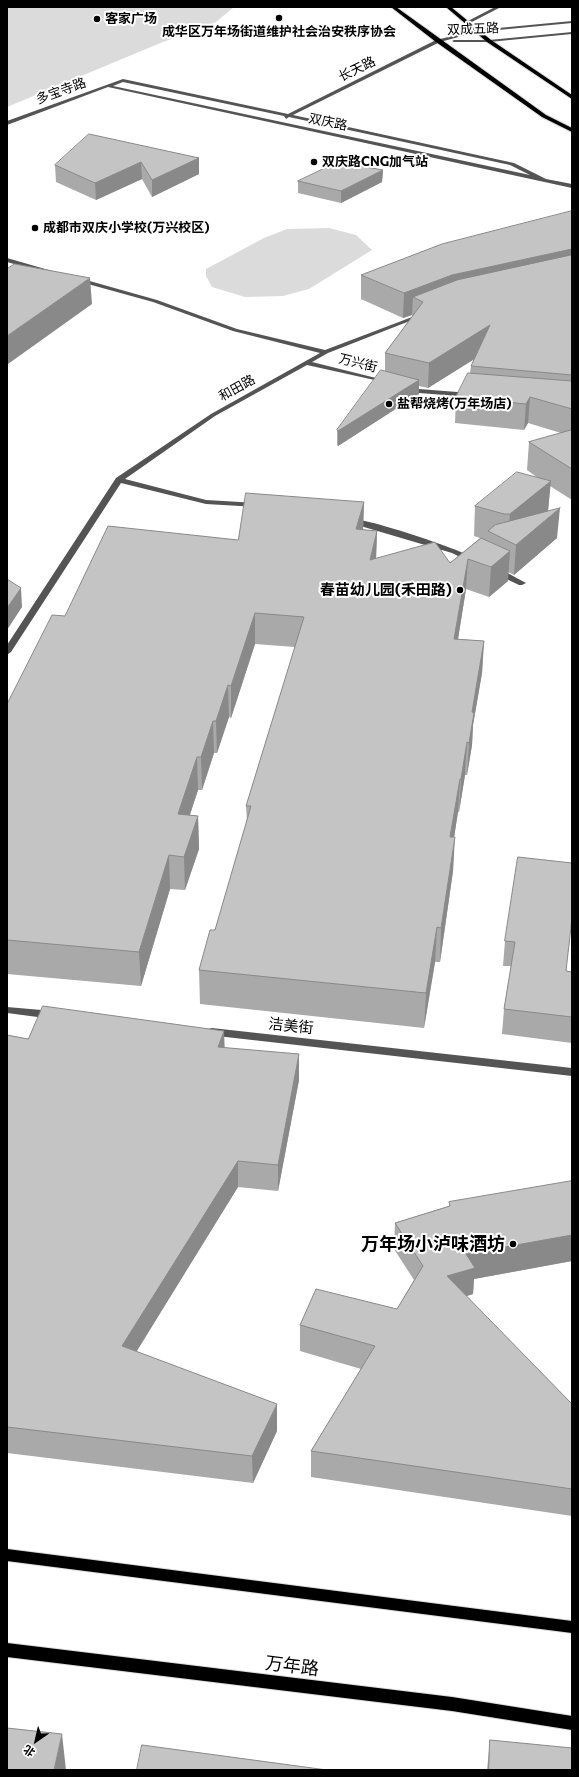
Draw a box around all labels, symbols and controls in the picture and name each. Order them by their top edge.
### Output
place label: 客家广场 [105,11,157,27]
marker: 成华区万年场街道维护社会治安秩序协会 [274,13,284,23]
marker: 客家广场 [92,14,102,24]
street label: 双成五路 [447,20,499,38]
place label: 成华区万年场街道维护社会治安秩序协会 [162,24,396,40]
street label: 长天路 [336,53,378,85]
street label: 多宝寺路 [34,75,88,107]
street label: 双庆路 [307,110,349,134]
place label: 双庆路CNG加气站 [322,154,428,170]
marker: 双庆路CNG加气站 [309,157,319,167]
place label: 成都市双庆小学校(万兴校区) [43,220,210,236]
marker: 成都市双庆小学校(万兴校区) [30,223,40,233]
street label: 万兴街 [337,351,379,375]
street label: 和田路 [216,372,258,404]
place label: 盐帮烧烤(万年场店) [397,396,512,412]
marker: 盐帮烧烤(万年场店) [384,399,394,409]
place label: 春苗幼儿园(禾田路) [320,581,452,599]
marker: 春苗幼儿园(禾田路) [455,585,465,595]
street label: 洁美街 [268,1015,314,1037]
place label: 万年场小泸味酒坊 [361,1233,505,1255]
marker: 万年场小泸味酒坊 [508,1239,518,1249]
street label: 万年路 [264,1652,320,1680]
north arrow [16,1721,56,1761]
text: 北 [21,1743,37,1760]

